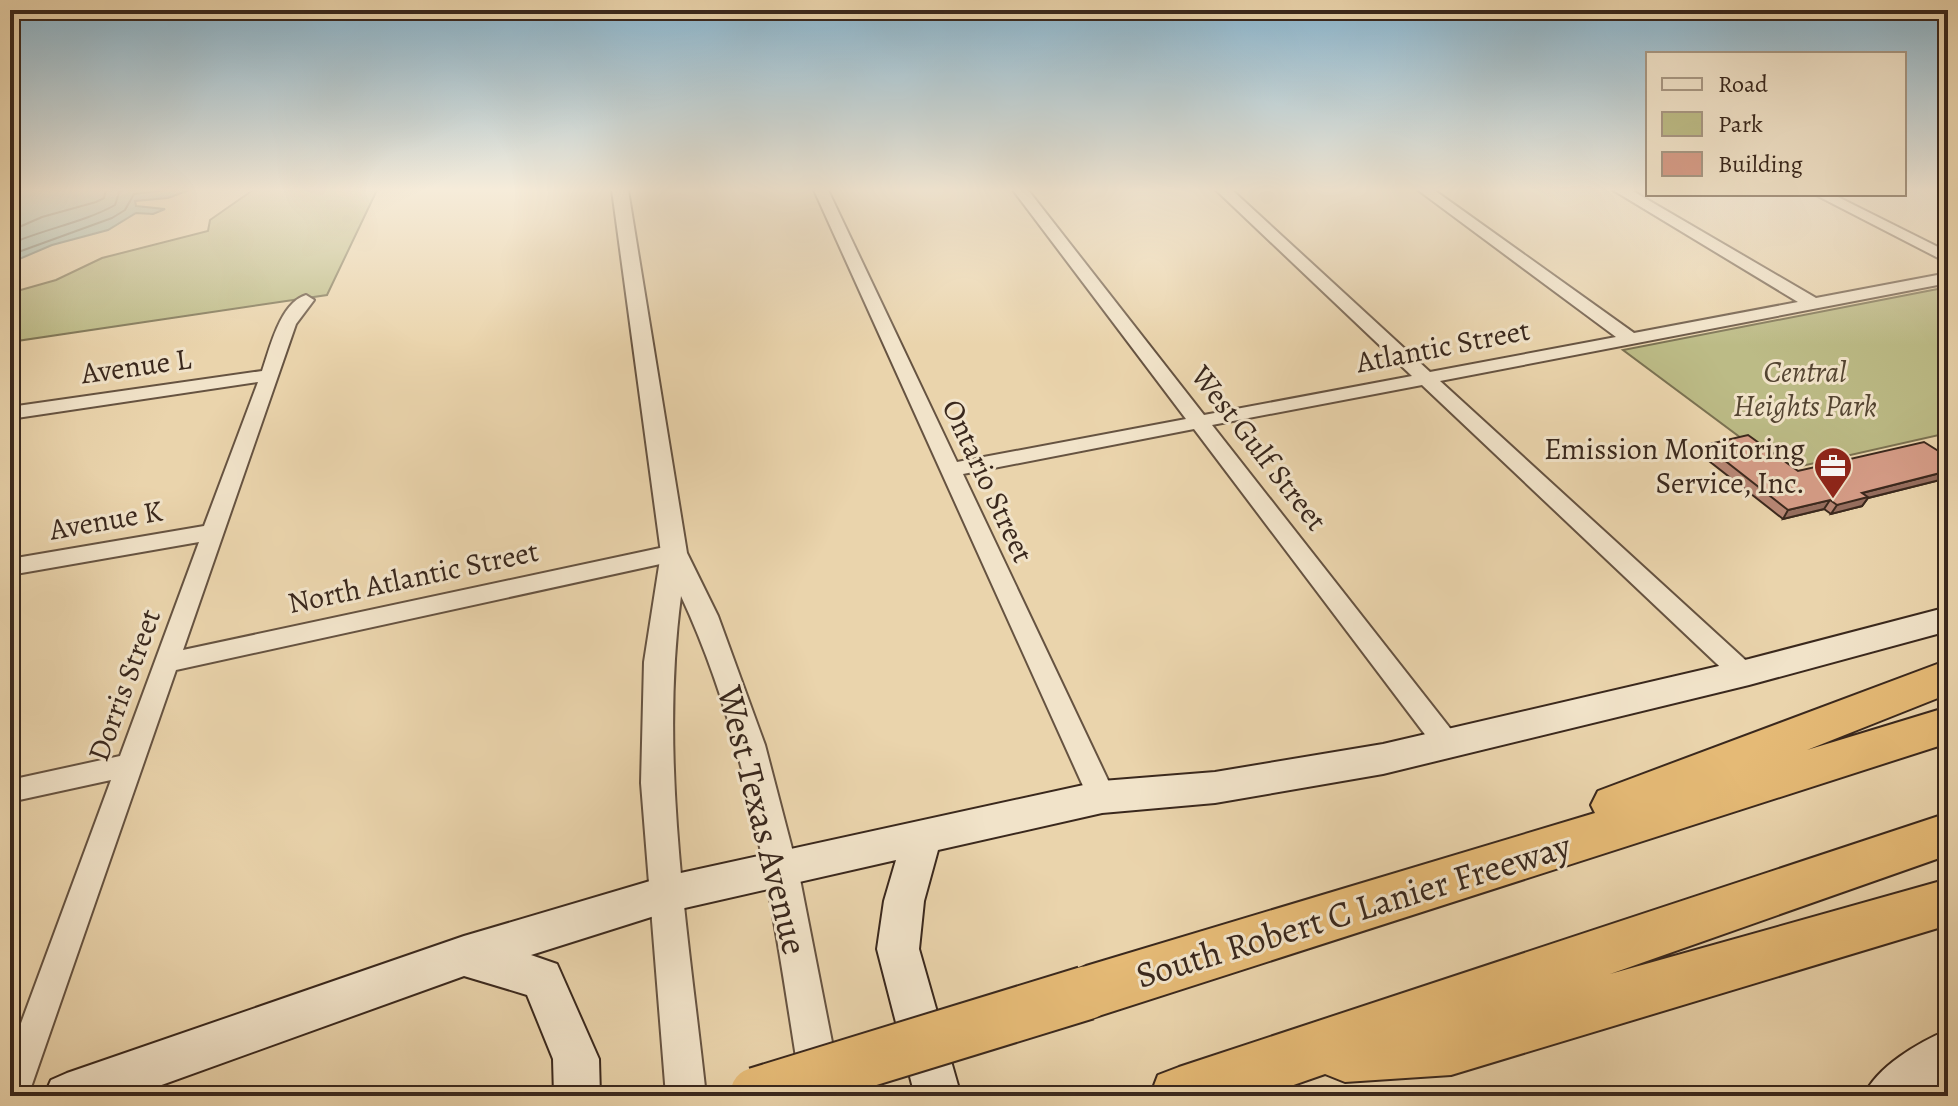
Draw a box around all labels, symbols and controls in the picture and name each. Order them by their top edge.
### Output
legend [1646,52,1906,196]
text: Road [1718,68,1768,100]
text: Park [1718,108,1763,140]
text: Building [1718,148,1803,180]
street label: Atlantic Street [1352,310,1533,383]
street label: Avenue L [78,338,194,394]
park label: Central Heights Park [1733,352,1877,426]
street label: West Gulf Street [1181,356,1336,539]
street label: Ontario Street [933,393,1043,569]
place label: Emission Monitoring Service, Inc. [1544,429,1805,503]
office icon: Emission Monitoring Service, Inc. [1812,445,1854,500]
street label: Avenue K [45,490,166,550]
street label: North Atlantic Street [284,531,542,623]
street label: Dorris Street [78,603,170,767]
street label: West Texas Avenue [706,680,820,960]
street label: South Robert C Lanier Freeway [1130,820,1577,1000]

